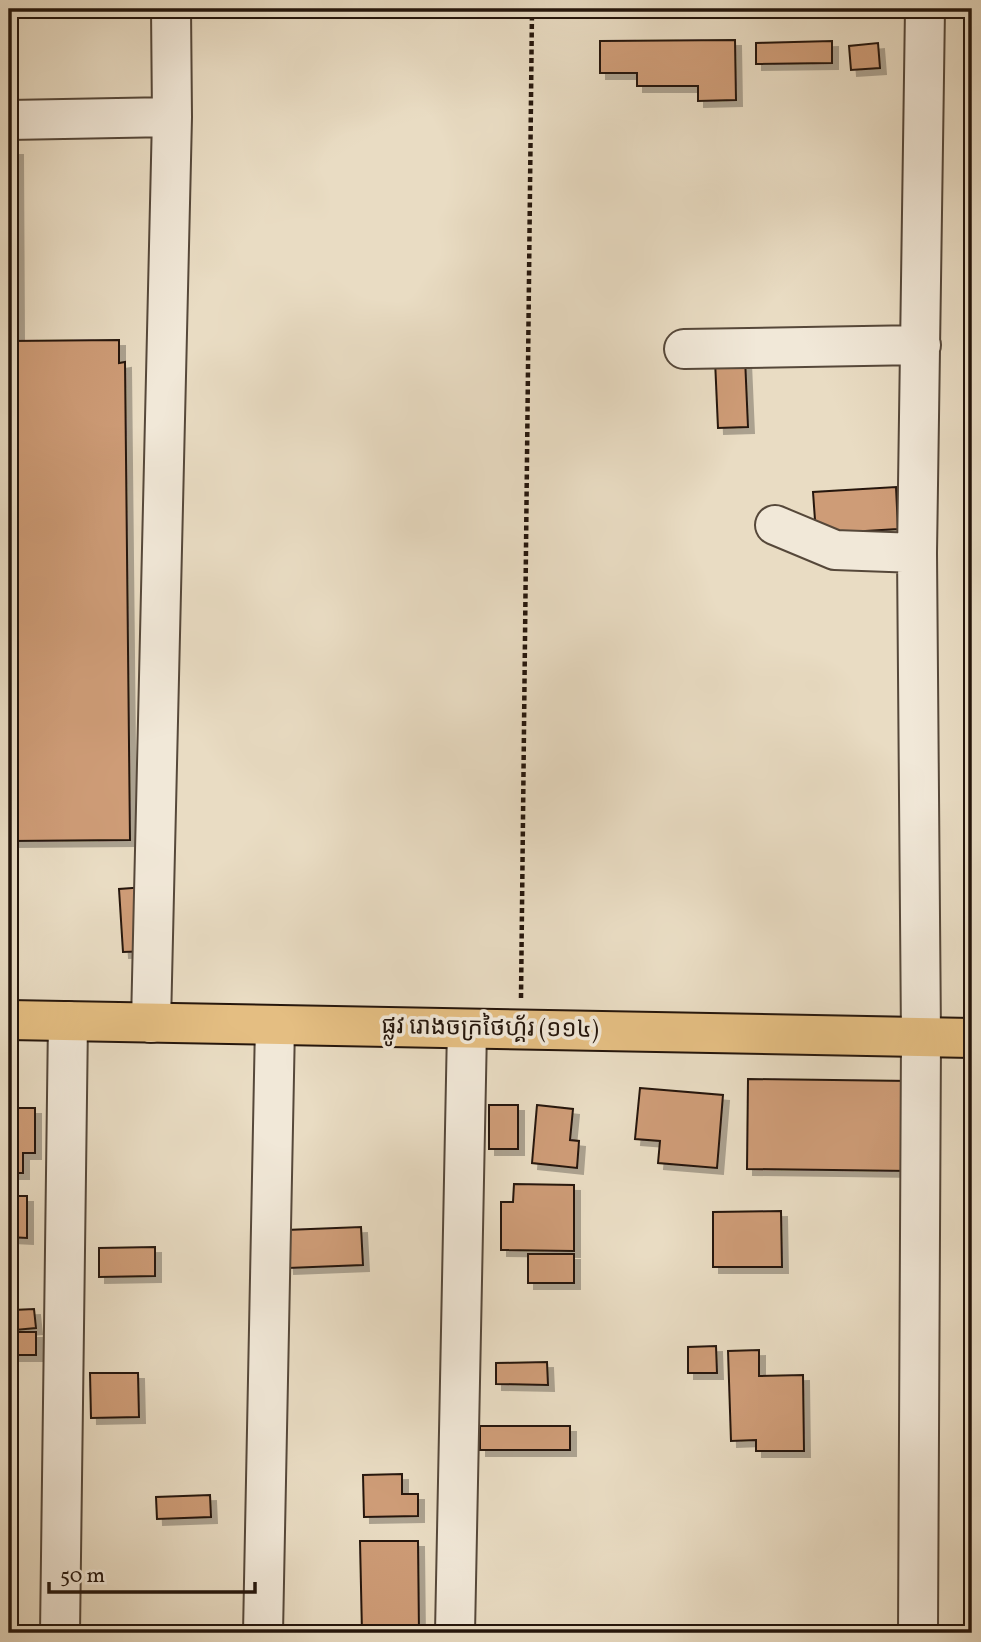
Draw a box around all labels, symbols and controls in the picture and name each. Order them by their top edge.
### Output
street label: ផ្លូវ រោងចក្រថៃហ្គ័រ (១១៤) [381,1010,599,1051]
scale bar [49,1551,256,1595]
text: 50 m [60,1562,105,1591]

